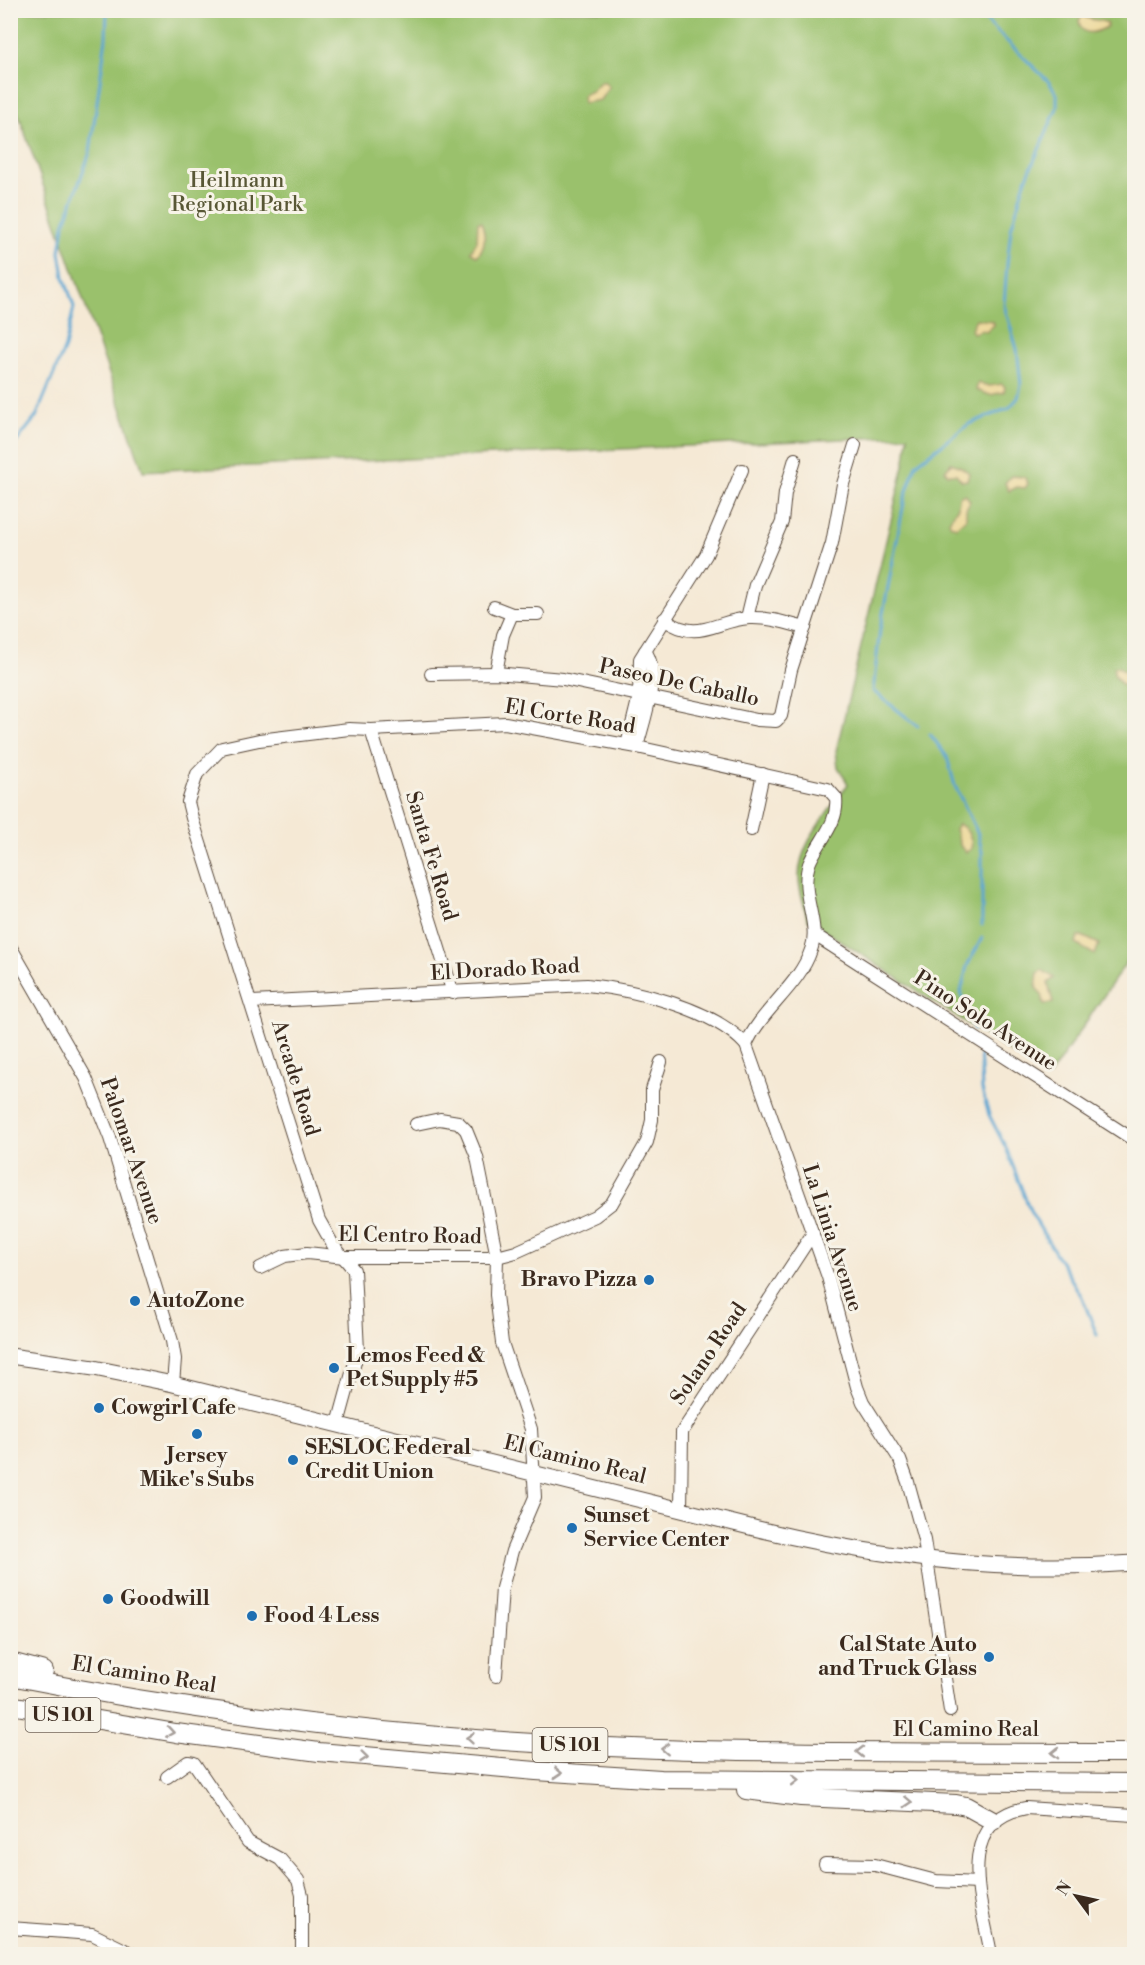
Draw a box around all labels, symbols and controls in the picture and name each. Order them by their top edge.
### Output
park label: Heilmann Regional Park [171,168,304,218]
street label: Paseo De Caballo [597,653,761,713]
street label: El Corte Road [503,694,637,740]
street label: Santa Fe Road [399,788,463,924]
street label: El Dorado Road [430,953,580,987]
street label: Pino Solo Avenue [909,965,1061,1077]
street label: Arcade Road [265,1016,325,1139]
street label: Palomar Avenue [94,1074,168,1228]
street label: La Linia Avenue [796,1161,868,1315]
street label: El Centro Road [338,1222,482,1250]
place label: Bravo Pizza [521,1267,638,1293]
marker: Bravo Pizza [642,1273,656,1287]
place label: AutoZone [146,1288,244,1314]
marker: AutoZone [128,1294,142,1308]
street label: Solano Road [665,1298,753,1410]
place label: Lemos Feed & Pet Supply #5 [346,1343,486,1393]
marker: Lemos Feed & Pet Supply #5 [327,1361,341,1375]
place label: Cowgirl Cafe [111,1395,236,1421]
marker: Cowgirl Cafe [92,1401,106,1415]
marker: Jersey Mike's Subs [190,1427,204,1441]
street label: El Camino Real [501,1430,649,1490]
place label: SESLOC Federal Credit Union [305,1435,471,1485]
place label: Jersey Mike's Subs [140,1443,254,1493]
marker: SESLOC Federal Credit Union [286,1453,300,1467]
place label: Sunset Service Center [584,1503,730,1553]
marker: Sunset Service Center [565,1521,579,1535]
place label: Goodwill [120,1586,210,1612]
marker: Goodwill [101,1592,115,1606]
place label: Food 4 Less [264,1603,379,1629]
marker: Food 4 Less [245,1609,259,1623]
place label: Cal State Auto and Truck Glass [818,1632,977,1682]
marker: Cal State Auto and Truck Glass [982,1650,996,1664]
street label: El Camino Real [70,1651,218,1699]
road number: US 101 [26,1698,100,1732]
street label: El Camino Real [893,1717,1039,1743]
one-way arrow [166,1726,175,1738]
road number: US 101 [532,1728,608,1762]
one-way arrow [466,1732,475,1745]
one-way arrow [661,1743,670,1756]
one-way arrow [856,1746,865,1758]
one-way arrow [1051,1747,1060,1759]
one-way arrow [359,1750,368,1762]
one-way arrow [554,1766,563,1779]
one-way arrow [790,1774,799,1786]
one-way arrow [903,1796,912,1809]
north arrow [1046,1866,1106,1926]
text: N [1052,1877,1076,1899]

